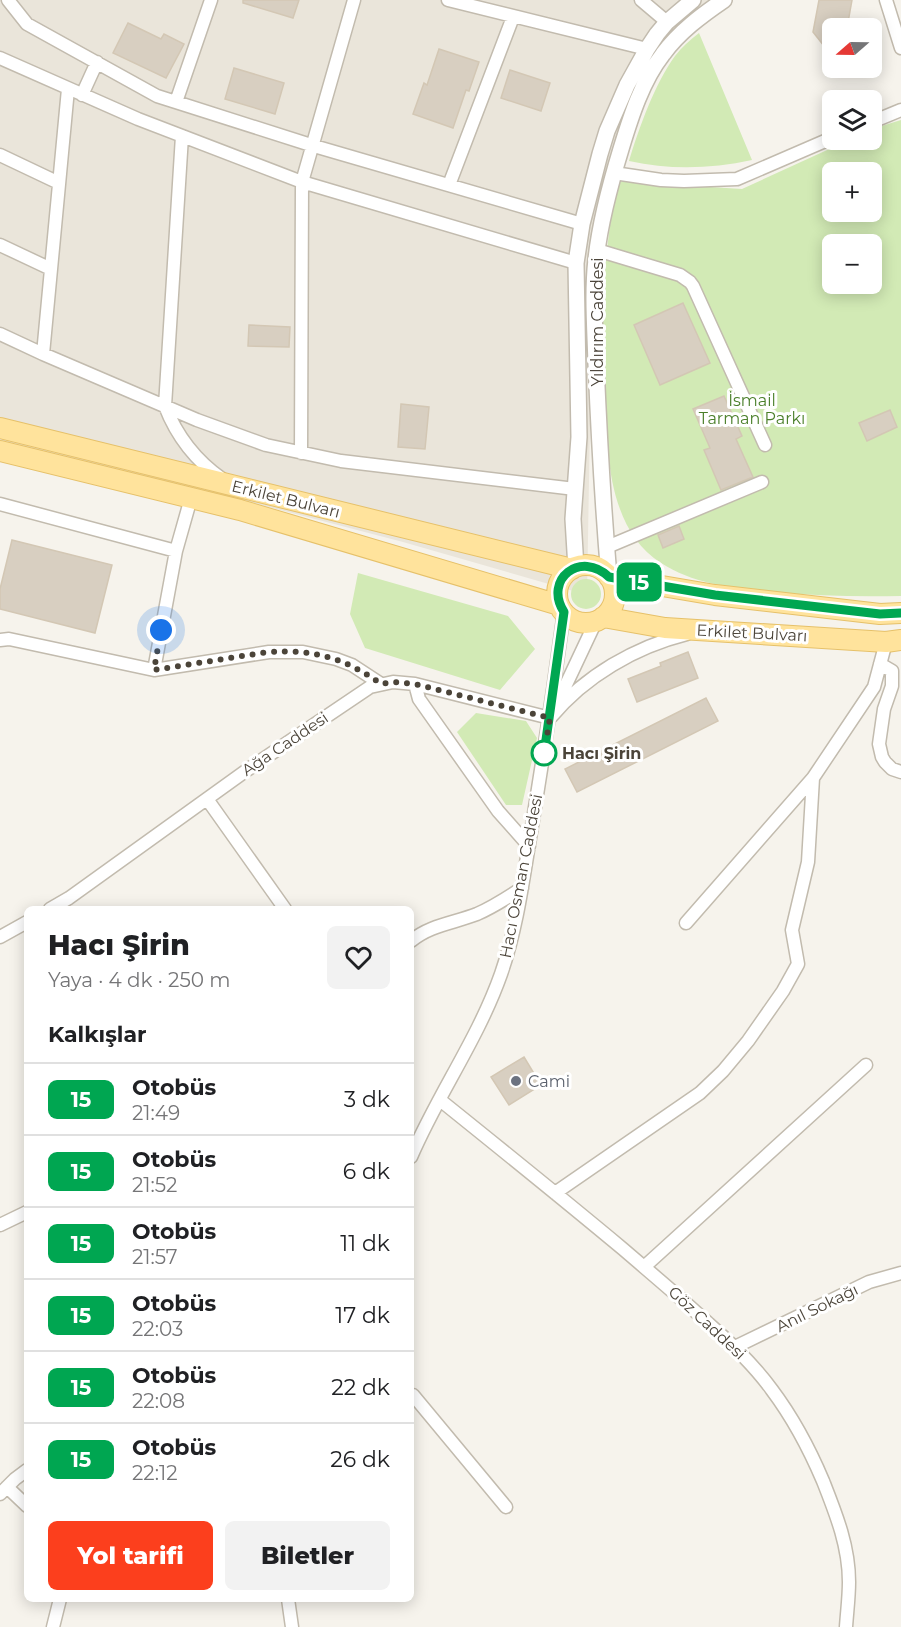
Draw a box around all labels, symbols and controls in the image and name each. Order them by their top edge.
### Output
north arrow [822,18,882,78]
map controls [822,18,882,294]
button: layers [822,90,882,150]
button: + [822,162,882,222]
button: − [822,234,882,294]
street label: Yıldırım Caddesi [588,257,607,387]
park label: İsmail Tarman Parkı [699,391,805,428]
street label: Erkilet Bulvarı [230,476,342,522]
line badge: 15 [612,562,666,602]
text: 15 [629,570,649,595]
your location [146,615,176,645]
street label: Erkilet Bulvarı [696,621,808,645]
street label: Ağa Caddesi [238,708,332,780]
marker: Hacı Şirin [531,740,557,766]
place label: Hacı Şirin [562,744,641,763]
street label: Hacı Osman Caddesi [496,792,546,960]
button: heart [327,926,390,989]
text: Hacı Şirin [48,928,190,962]
text: Yaya · 4 dk · 250 m [48,968,230,992]
text: Kalkışlar [48,1021,147,1048]
place label: Cami [528,1072,570,1091]
text: Otobüs [132,1074,216,1101]
marker: Cami [509,1074,523,1088]
text: 3 dk [344,1086,390,1113]
text: 15 [71,1087,91,1112]
text: 21:49 [132,1101,180,1125]
text: Otobüs [132,1146,216,1173]
text: 6 dk [343,1158,390,1185]
text: 15 [71,1159,91,1184]
text: 21:52 [132,1173,177,1197]
text: Otobüs [132,1218,216,1245]
text: 11 dk [340,1230,390,1257]
text: 15 [71,1231,91,1256]
text: 21:57 [132,1245,178,1269]
street label: Anıl Sokağı [773,1280,861,1336]
street label: Göz Caddesi [664,1282,750,1364]
text: Otobüs [132,1290,216,1317]
text: 17 dk [335,1302,390,1329]
text: 15 [71,1303,91,1328]
text: 22:03 [132,1317,183,1341]
text: Otobüs [132,1362,216,1389]
text: 22 dk [331,1374,390,1401]
text: 15 [71,1375,91,1400]
text: 22:08 [132,1389,185,1413]
text: Otobüs [132,1434,216,1461]
text: 26 dk [330,1446,390,1473]
text: 15 [71,1447,91,1472]
text: 22:12 [132,1461,178,1485]
button: Yol tarifi [48,1521,213,1590]
button: Biletler [225,1521,390,1590]

